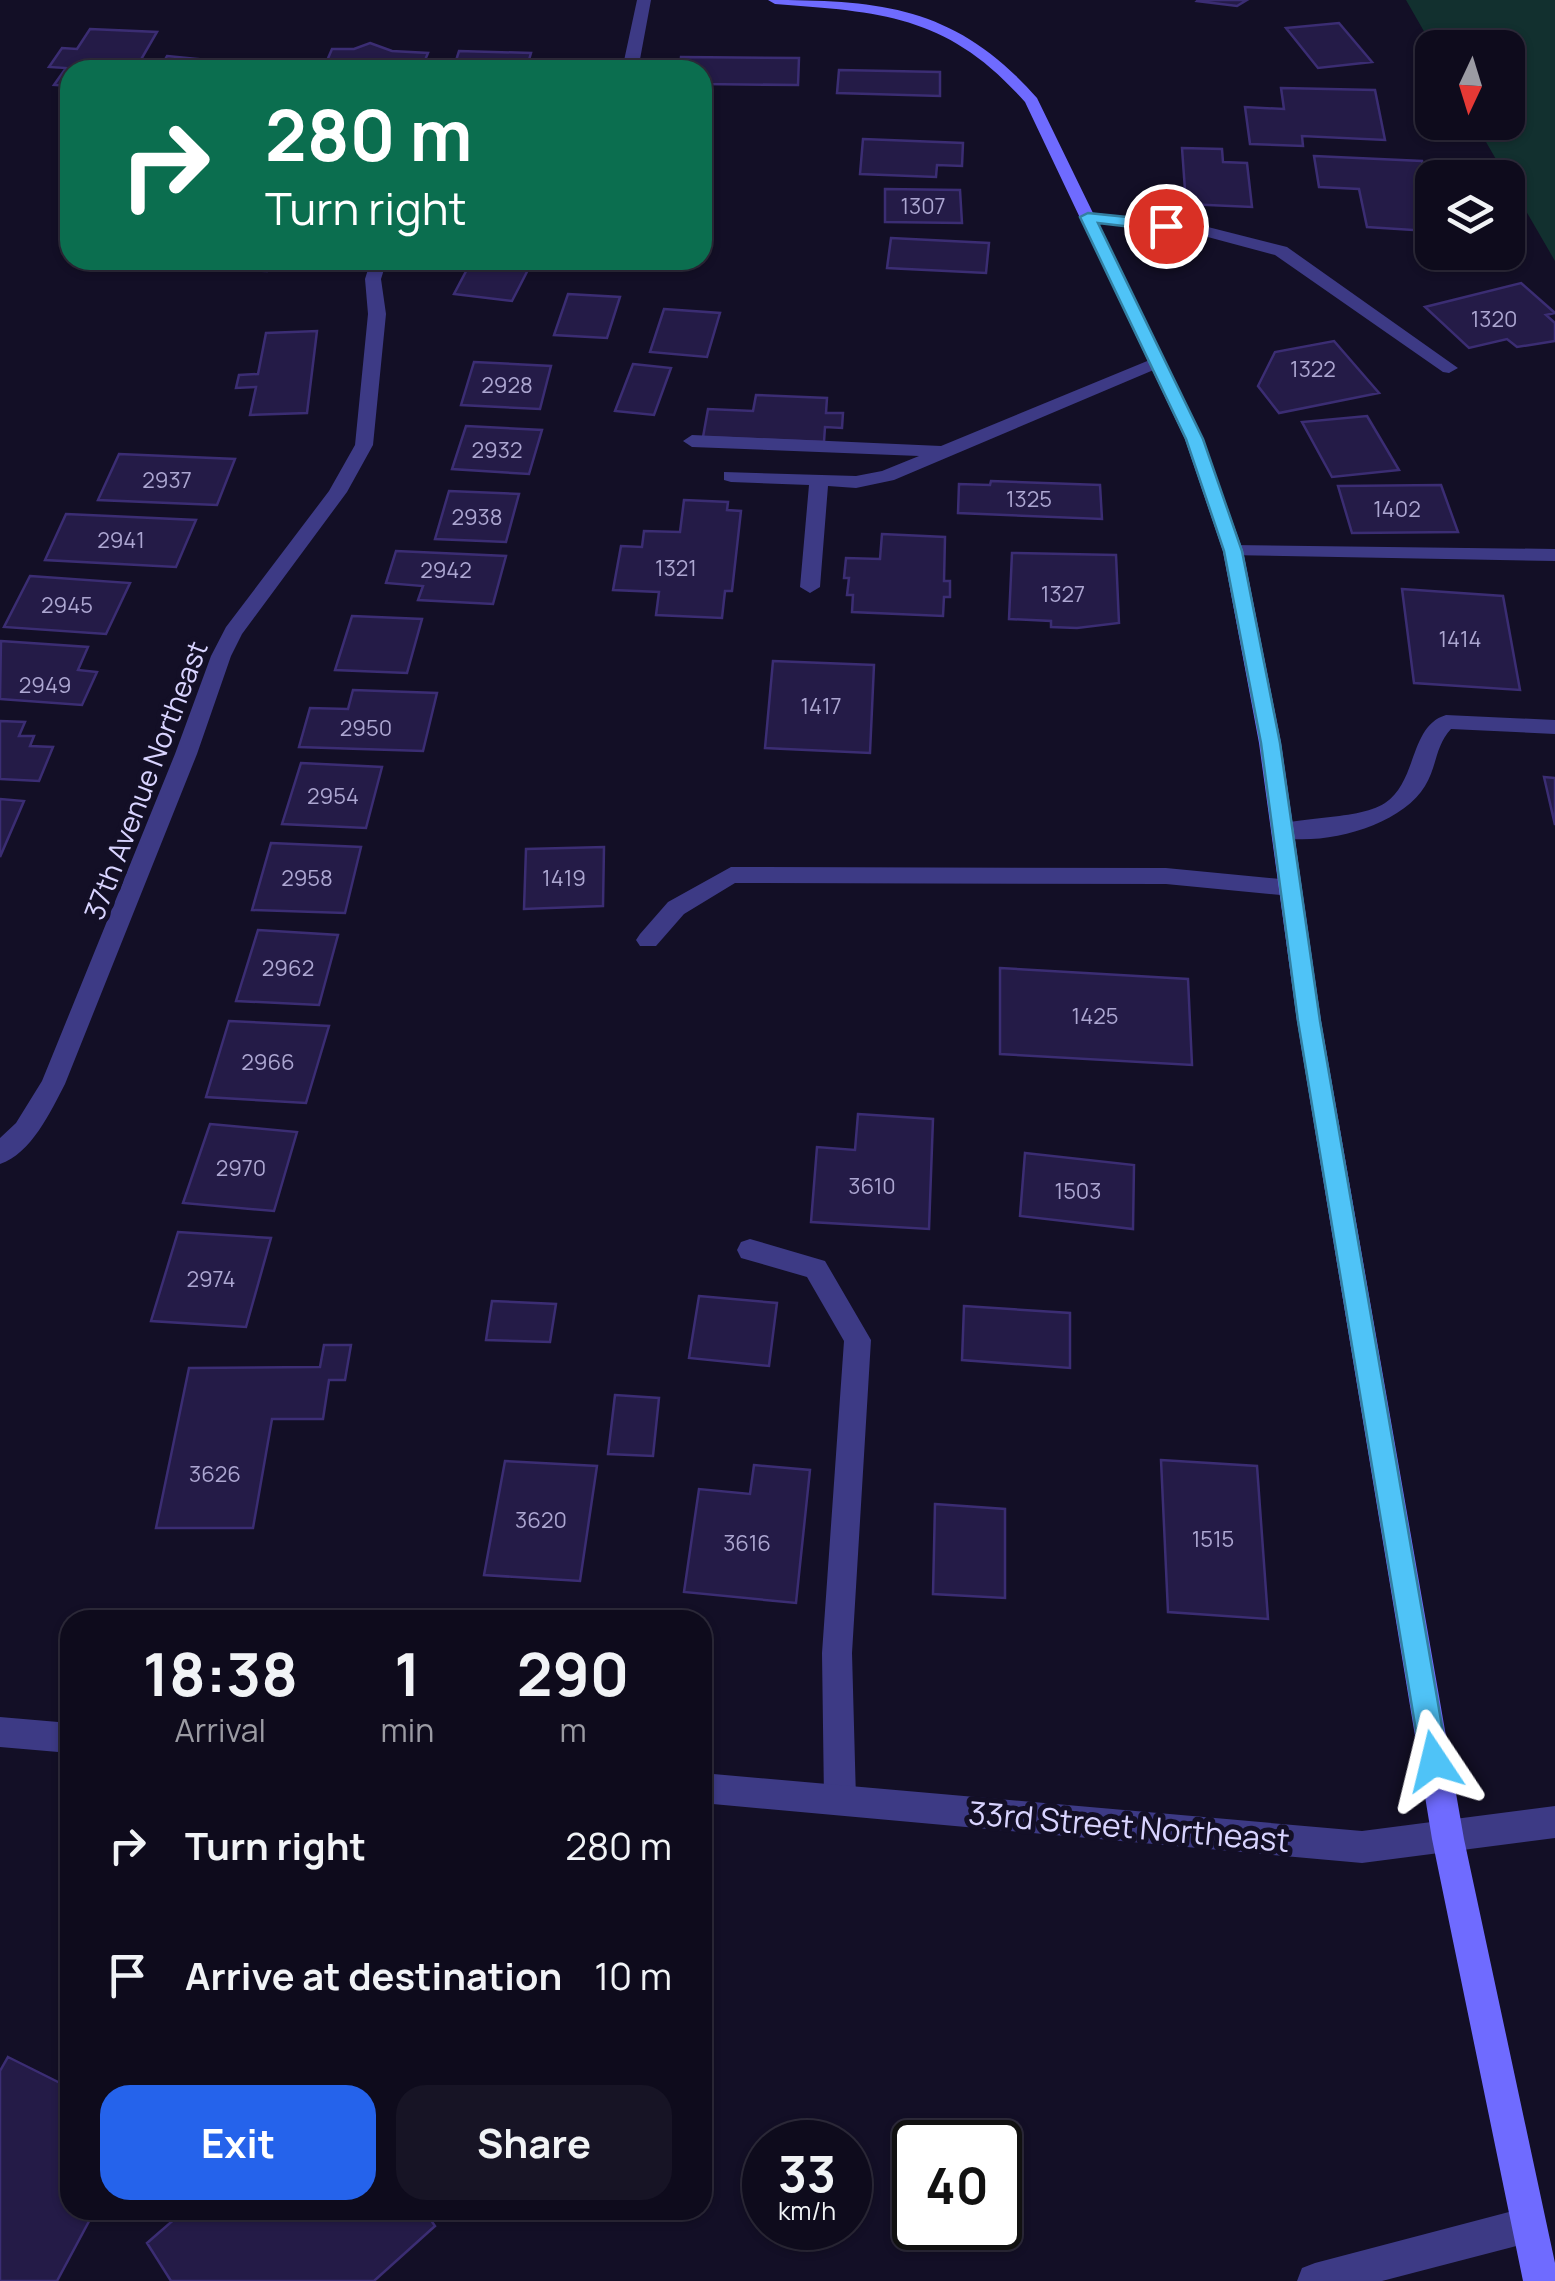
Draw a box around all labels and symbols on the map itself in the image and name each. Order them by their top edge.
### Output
north arrow [1415,30,1525,140]
pin [1124,184,1209,269]
house number: 1307 [900,191,946,221]
house number: 1320 [1471,304,1517,334]
house number: 1322 [1290,354,1336,384]
house number: 2928 [481,370,533,400]
house number: 2932 [472,435,522,465]
house number: 2937 [142,465,192,495]
house number: 1325 [1006,484,1052,514]
house number: 1402 [1373,494,1421,524]
house number: 2938 [451,502,503,532]
house number: 2941 [97,525,145,555]
house number: 1321 [655,553,697,583]
house number: 2942 [420,555,472,585]
house number: 1327 [1041,579,1085,609]
house number: 2945 [41,590,93,620]
house number: 1414 [1438,624,1482,654]
street label: 37th Avenue Northeast [74,635,216,925]
house number: 2949 [19,670,71,700]
house number: 1417 [800,691,842,721]
house number: 2950 [340,713,392,743]
house number: 2954 [307,781,359,811]
house number: 2958 [281,863,333,893]
house number: 1419 [542,863,586,893]
house number: 2962 [262,953,314,983]
house number: 1425 [1072,1001,1118,1031]
house number: 2966 [241,1047,295,1077]
house number: 2970 [216,1153,266,1183]
house number: 3610 [848,1171,896,1201]
house number: 1503 [1055,1176,1101,1206]
house number: 2974 [186,1264,236,1294]
house number: 3626 [189,1459,241,1489]
house number: 3620 [515,1505,567,1535]
house number: 1515 [1192,1524,1234,1554]
house number: 3616 [723,1528,771,1558]
position arrow [1382,1709,1486,1813]
street label: 33rd Street Northeast [967,1790,1291,1862]
speed limit sign: 40 [892,2120,1022,2250]

